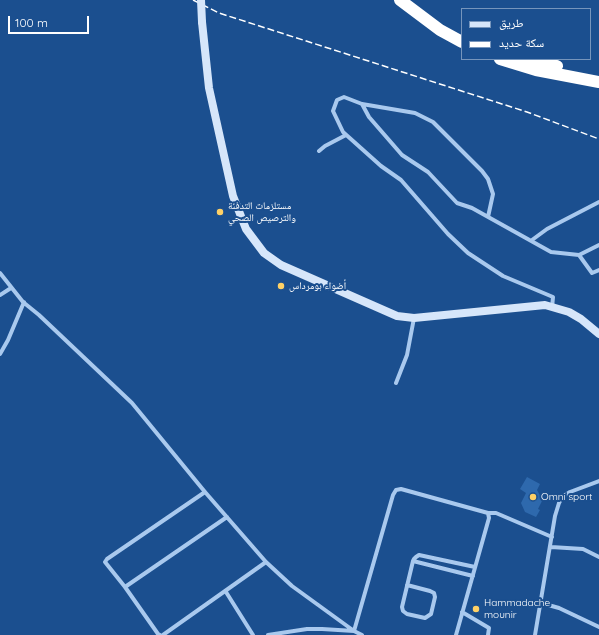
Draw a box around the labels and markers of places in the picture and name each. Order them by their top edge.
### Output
place label: مستلزمات التدفئة والترصيص الصحي [228,200,296,224]
marker: مستلزمات التدفئة والترصيص الصحي [215,207,225,217]
place label: أضواء بومرداس [289,280,346,292]
marker: أضواء بومرداس [276,281,286,291]
place label: Omni sport [541,491,592,503]
marker: Omni sport [528,492,538,502]
place label: Hammadache mounir [484,597,550,620]
marker: Hammadache mounir [471,604,481,614]

